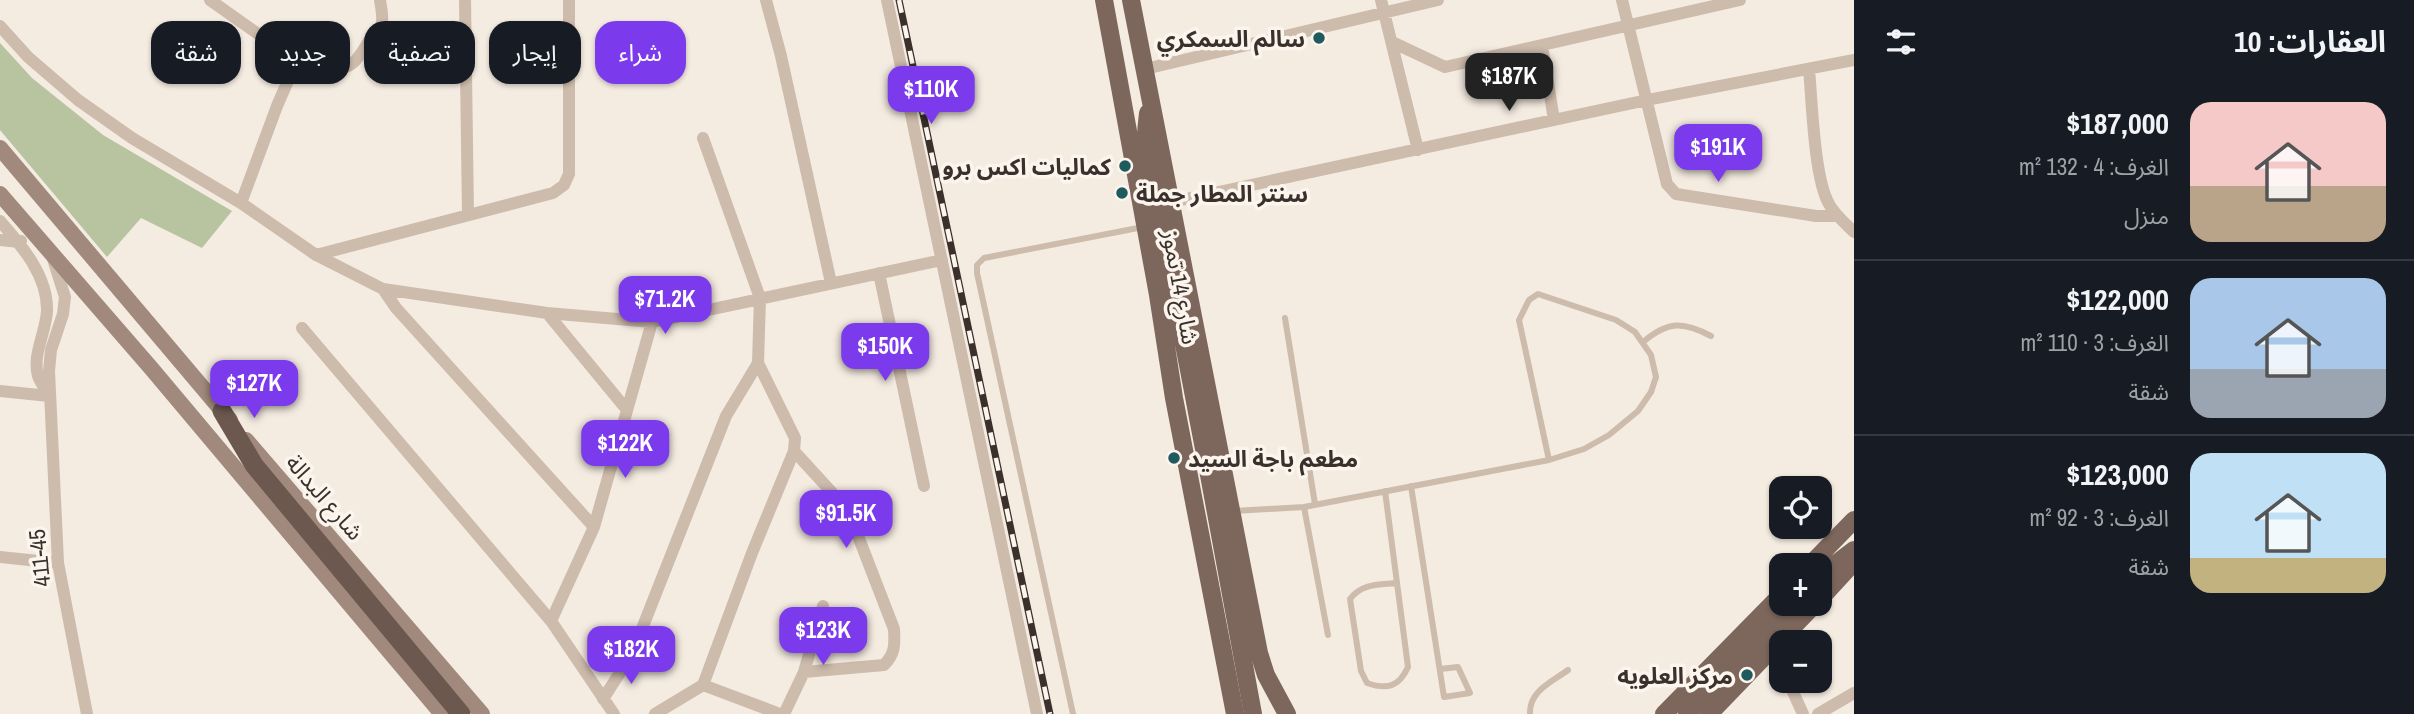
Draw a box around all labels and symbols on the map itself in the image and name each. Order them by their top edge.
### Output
place label: سالم السمكري [1157,23,1305,57]
marker: سالم السمكري [1311,30,1327,46]
pin: $187K [1460,54,1558,113]
pin: $110K [882,66,980,126]
pin: $191K [1669,124,1767,184]
place label: كماليات اكس برو [942,151,1112,182]
marker: كماليات اكس برو [1117,158,1133,174]
place label: سنتر المطار جملة [1136,178,1308,209]
marker: سنتر المطار جملة [1114,185,1130,201]
street label: شارع 14 تموز [1154,226,1206,347]
pin: $71.2K [608,276,722,336]
pin: $150K [836,324,934,383]
pin: $127K [205,360,303,420]
pin: $122K [576,420,674,480]
place label: مطعم باجة السيد [1188,443,1358,476]
street label: شارع البدالة [278,447,371,548]
marker: مطعم باجة السيد [1166,450,1182,466]
pin: $91.5K [789,490,903,550]
street label: 411-45 [21,528,57,588]
pin: $123K [774,608,872,667]
pin: $182K [582,626,680,686]
place label: مركز العلويه [1617,660,1733,691]
marker: مركز العلويه [1739,667,1755,683]

